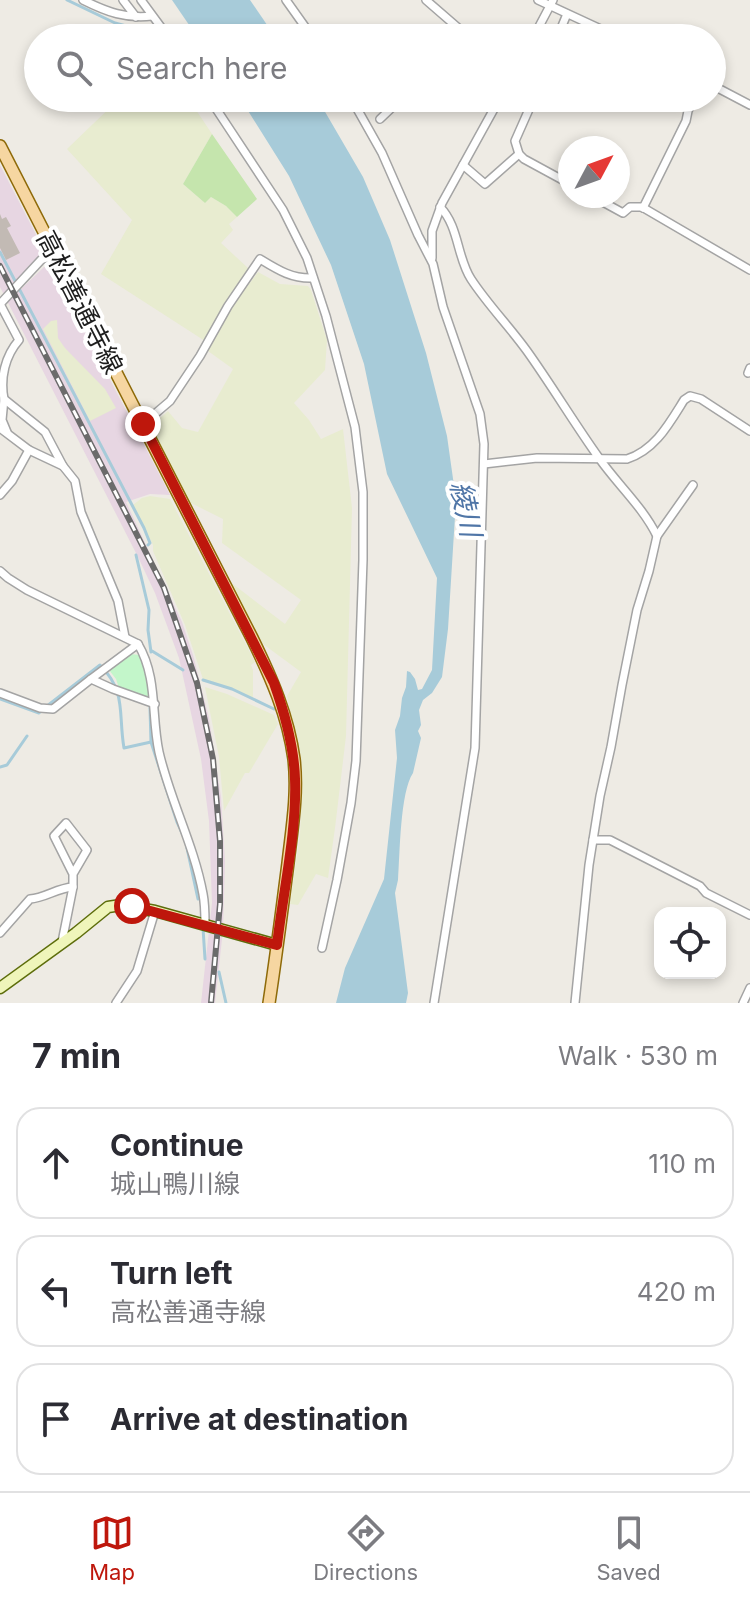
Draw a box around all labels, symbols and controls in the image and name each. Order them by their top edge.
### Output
search box [24,24,726,112]
icon: search [52,46,96,90]
text: Search here [116,50,288,86]
north arrow [558,136,630,208]
street label: 高松善通寺線 [31,225,129,379]
route end [125,406,161,442]
water label: 綾川 [444,478,489,543]
route start [114,888,150,924]
map controls [654,907,726,979]
button: locate [654,907,726,979]
text: 7 min [32,1035,121,1076]
text: Walk · 530 m [558,1040,718,1071]
text: Continue [110,1127,244,1163]
icon: ahead [34,1141,78,1185]
text: 110 m [648,1148,716,1179]
text: 城山鴨川線 [110,1168,240,1199]
text: Turn left [110,1255,232,1291]
icon: left [34,1269,78,1313]
text: 420 m [637,1276,716,1307]
text: 高松善通寺線 [110,1296,266,1327]
icon: arrive [34,1397,78,1441]
text: Arrive at destination [110,1401,408,1437]
tab: Map [89,1511,135,1585]
tab: Directions [313,1511,418,1585]
tab: Saved [596,1511,661,1585]

